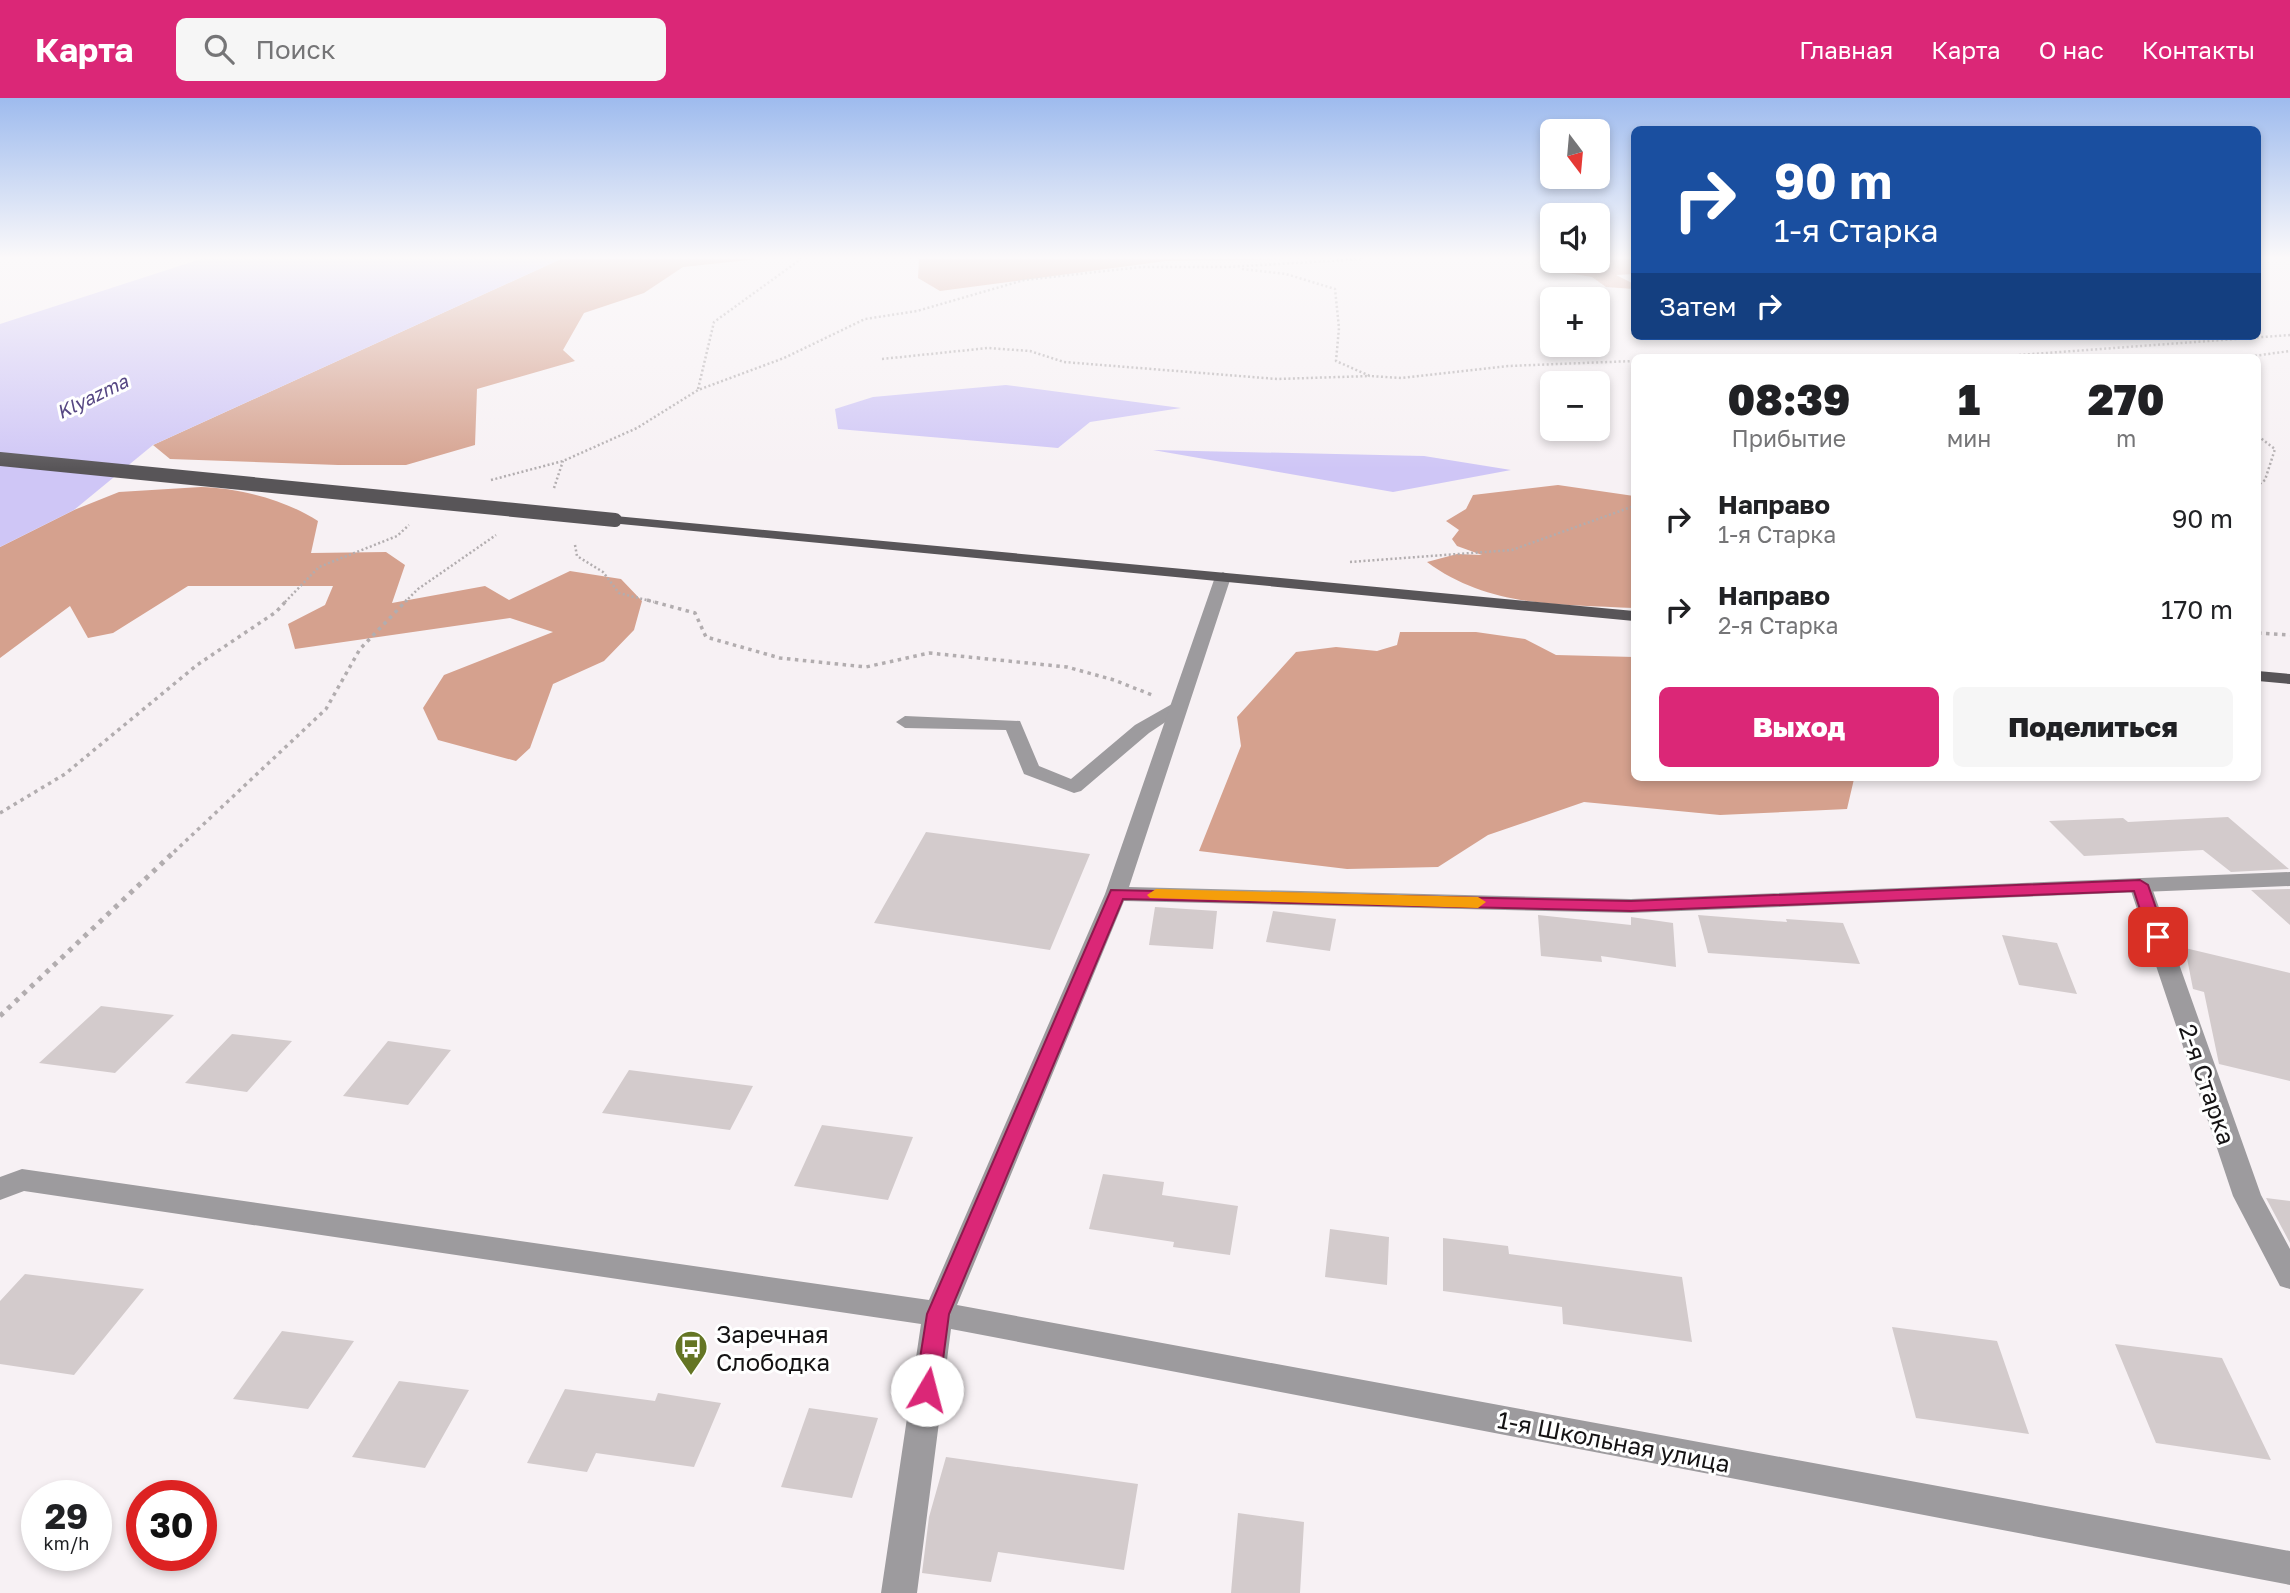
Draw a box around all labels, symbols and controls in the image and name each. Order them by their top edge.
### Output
search box [176,18,666,81]
text: Карта [35,30,134,69]
icon: search [200,30,238,68]
text: Поиск [256,34,336,65]
text: Главная [1799,35,1893,64]
text: Карта [1931,35,2001,64]
text: О нас [2039,35,2104,64]
text: Контакты [2142,35,2255,64]
north arrow [1540,119,1610,189]
map controls [1540,119,1610,441]
text: 90 m [1774,151,1892,210]
icon: right [1659,154,1750,245]
button: sound [1540,203,1610,273]
text: 1-я Старка [1774,211,1939,249]
button: + [1540,287,1610,357]
icon: right [1750,287,1788,325]
text: Затем [1659,291,1736,322]
water label: Klyazma [53,368,133,423]
button: − [1540,371,1610,441]
text: 08:39 [1727,374,1850,424]
text: 1 [1958,374,1980,424]
text: 270 [2088,374,2165,424]
text: Прибытие [1732,424,1846,452]
text: мин [1947,424,1991,452]
text: m [2116,424,2136,452]
text: Направо [1718,489,1830,520]
icon: right [1659,500,1697,538]
text: 90 m [2172,503,2233,534]
text: 1-я Старка [1718,520,1836,548]
text: Направо [1718,580,1830,611]
icon: right [1659,591,1697,629]
text: 170 m [2161,594,2233,625]
text: 2-я Старка [1718,611,1839,639]
button: Выход [1659,687,1939,767]
button: Поделиться [1953,687,2233,767]
pin [2128,907,2188,967]
icon: arrive [2139,918,2177,956]
street label: 2-я Старка [2174,1020,2242,1148]
place label: Заречная Слободка [716,1319,830,1376]
bus stop icon: Заречная Слободка [672,1328,710,1377]
position arrow [890,1353,964,1427]
street label: 1-я Школьная улица [1495,1404,1733,1478]
speed limit sign: 30 [126,1480,217,1571]
text: 29 [45,1495,88,1537]
text: km/h [44,1532,89,1554]

